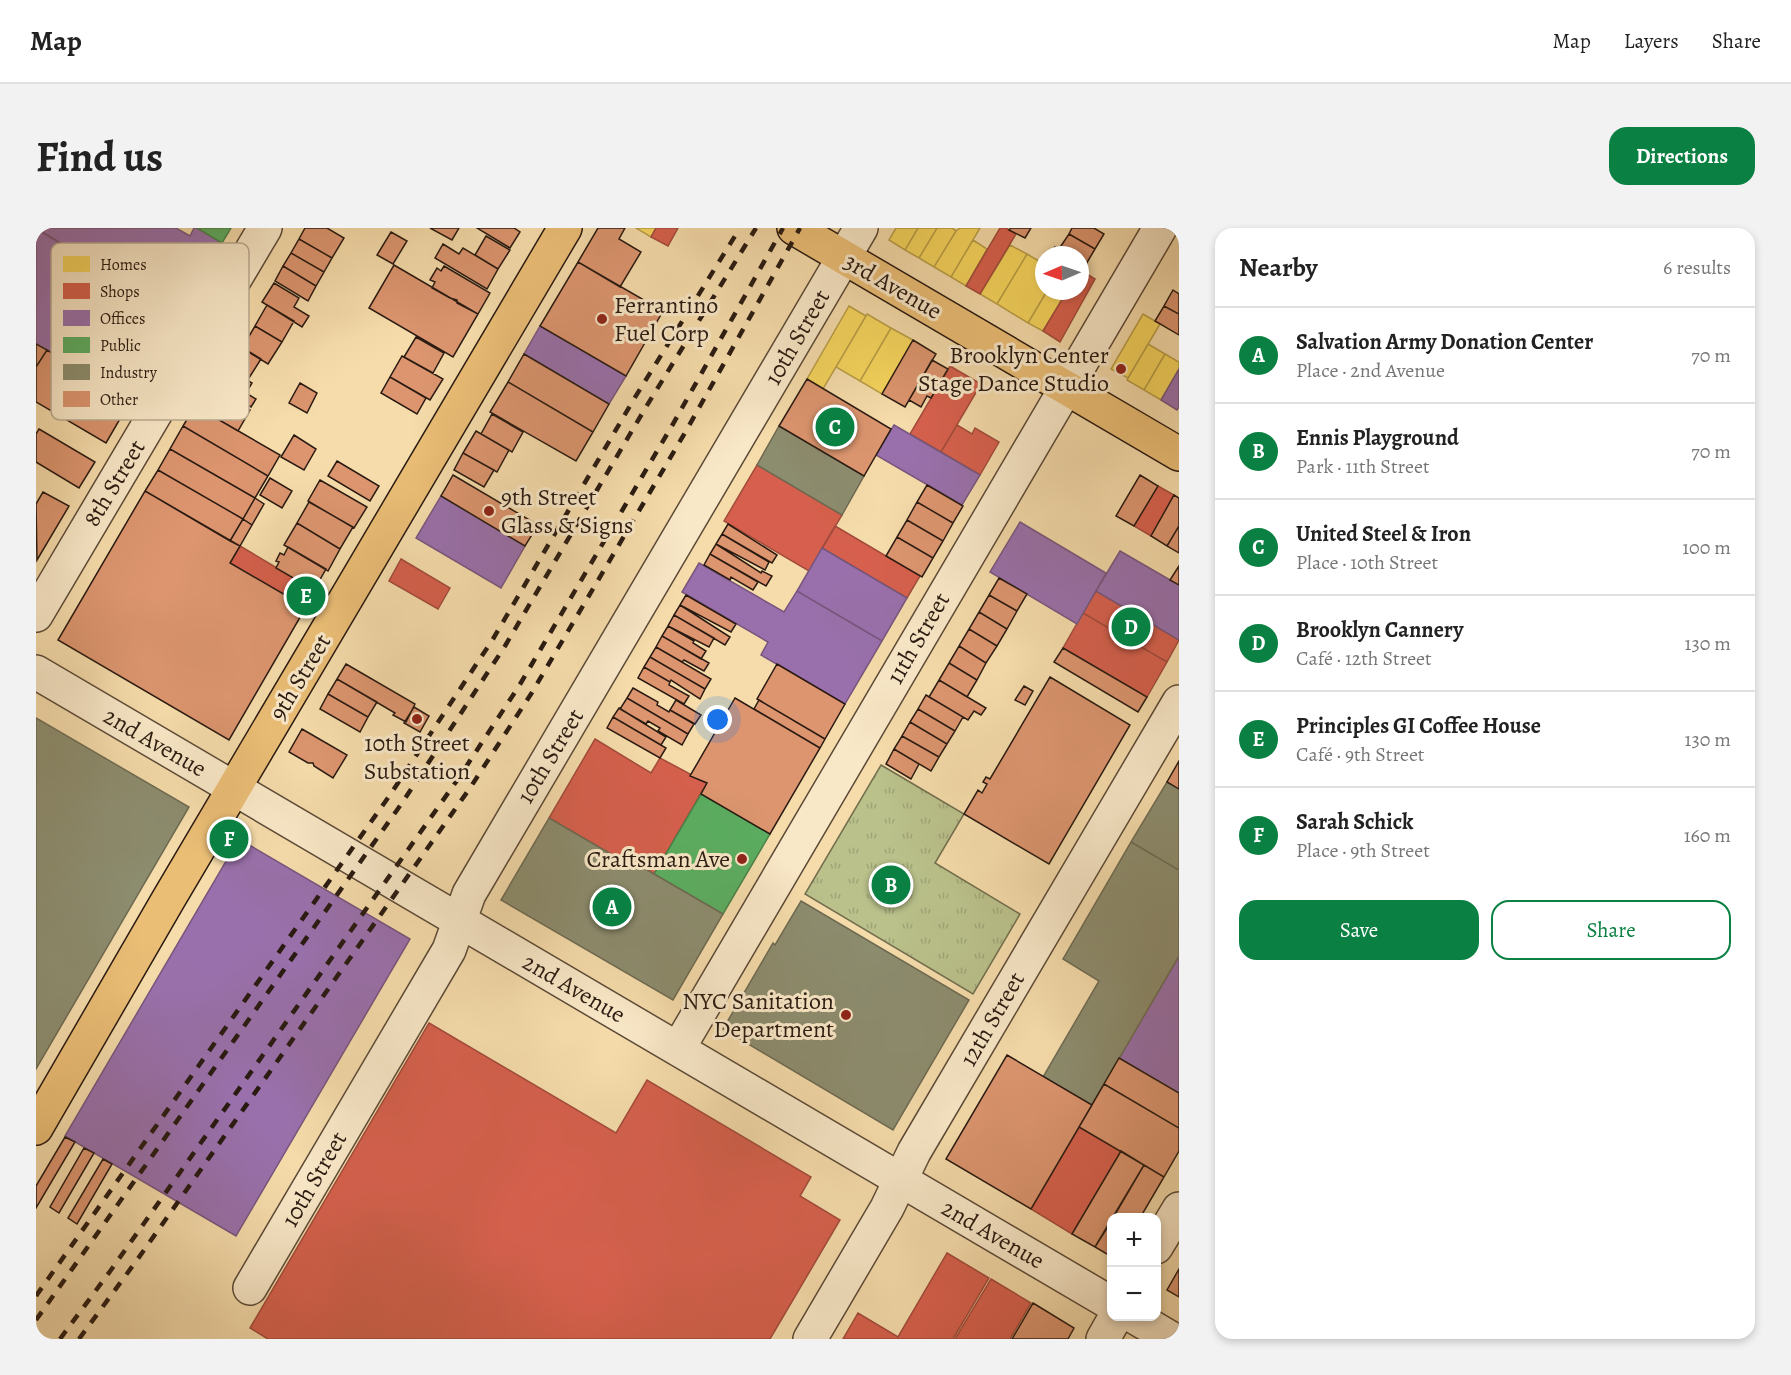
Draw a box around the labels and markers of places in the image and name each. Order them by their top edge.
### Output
place label: Ferrantino Fuel Corp [614,289,718,349]
marker: Ferrantino Fuel Corp [595,312,609,326]
place label: Brooklyn Center Stage Dance Studio [918,339,1109,399]
marker: Brooklyn Center Stage Dance Studio [1114,362,1128,376]
pin: C [816,404,854,450]
place label: 9th Street Glass & Signs [501,481,633,541]
marker: 9th Street Glass & Signs [482,504,496,518]
pin: E [286,574,326,619]
pin: D [1112,604,1150,650]
marker: 10th Street Substation [410,712,424,726]
place label: 10th Street Substation [364,727,470,787]
pin: F [210,816,248,862]
place label: Craftsman Ave [586,843,730,875]
marker: Craftsman Ave [735,852,749,866]
pin: B [872,862,910,908]
pin: A [592,884,632,930]
place label: NYC Sanitation Department [682,985,834,1045]
marker: NYC Sanitation Department [839,1008,853,1022]

